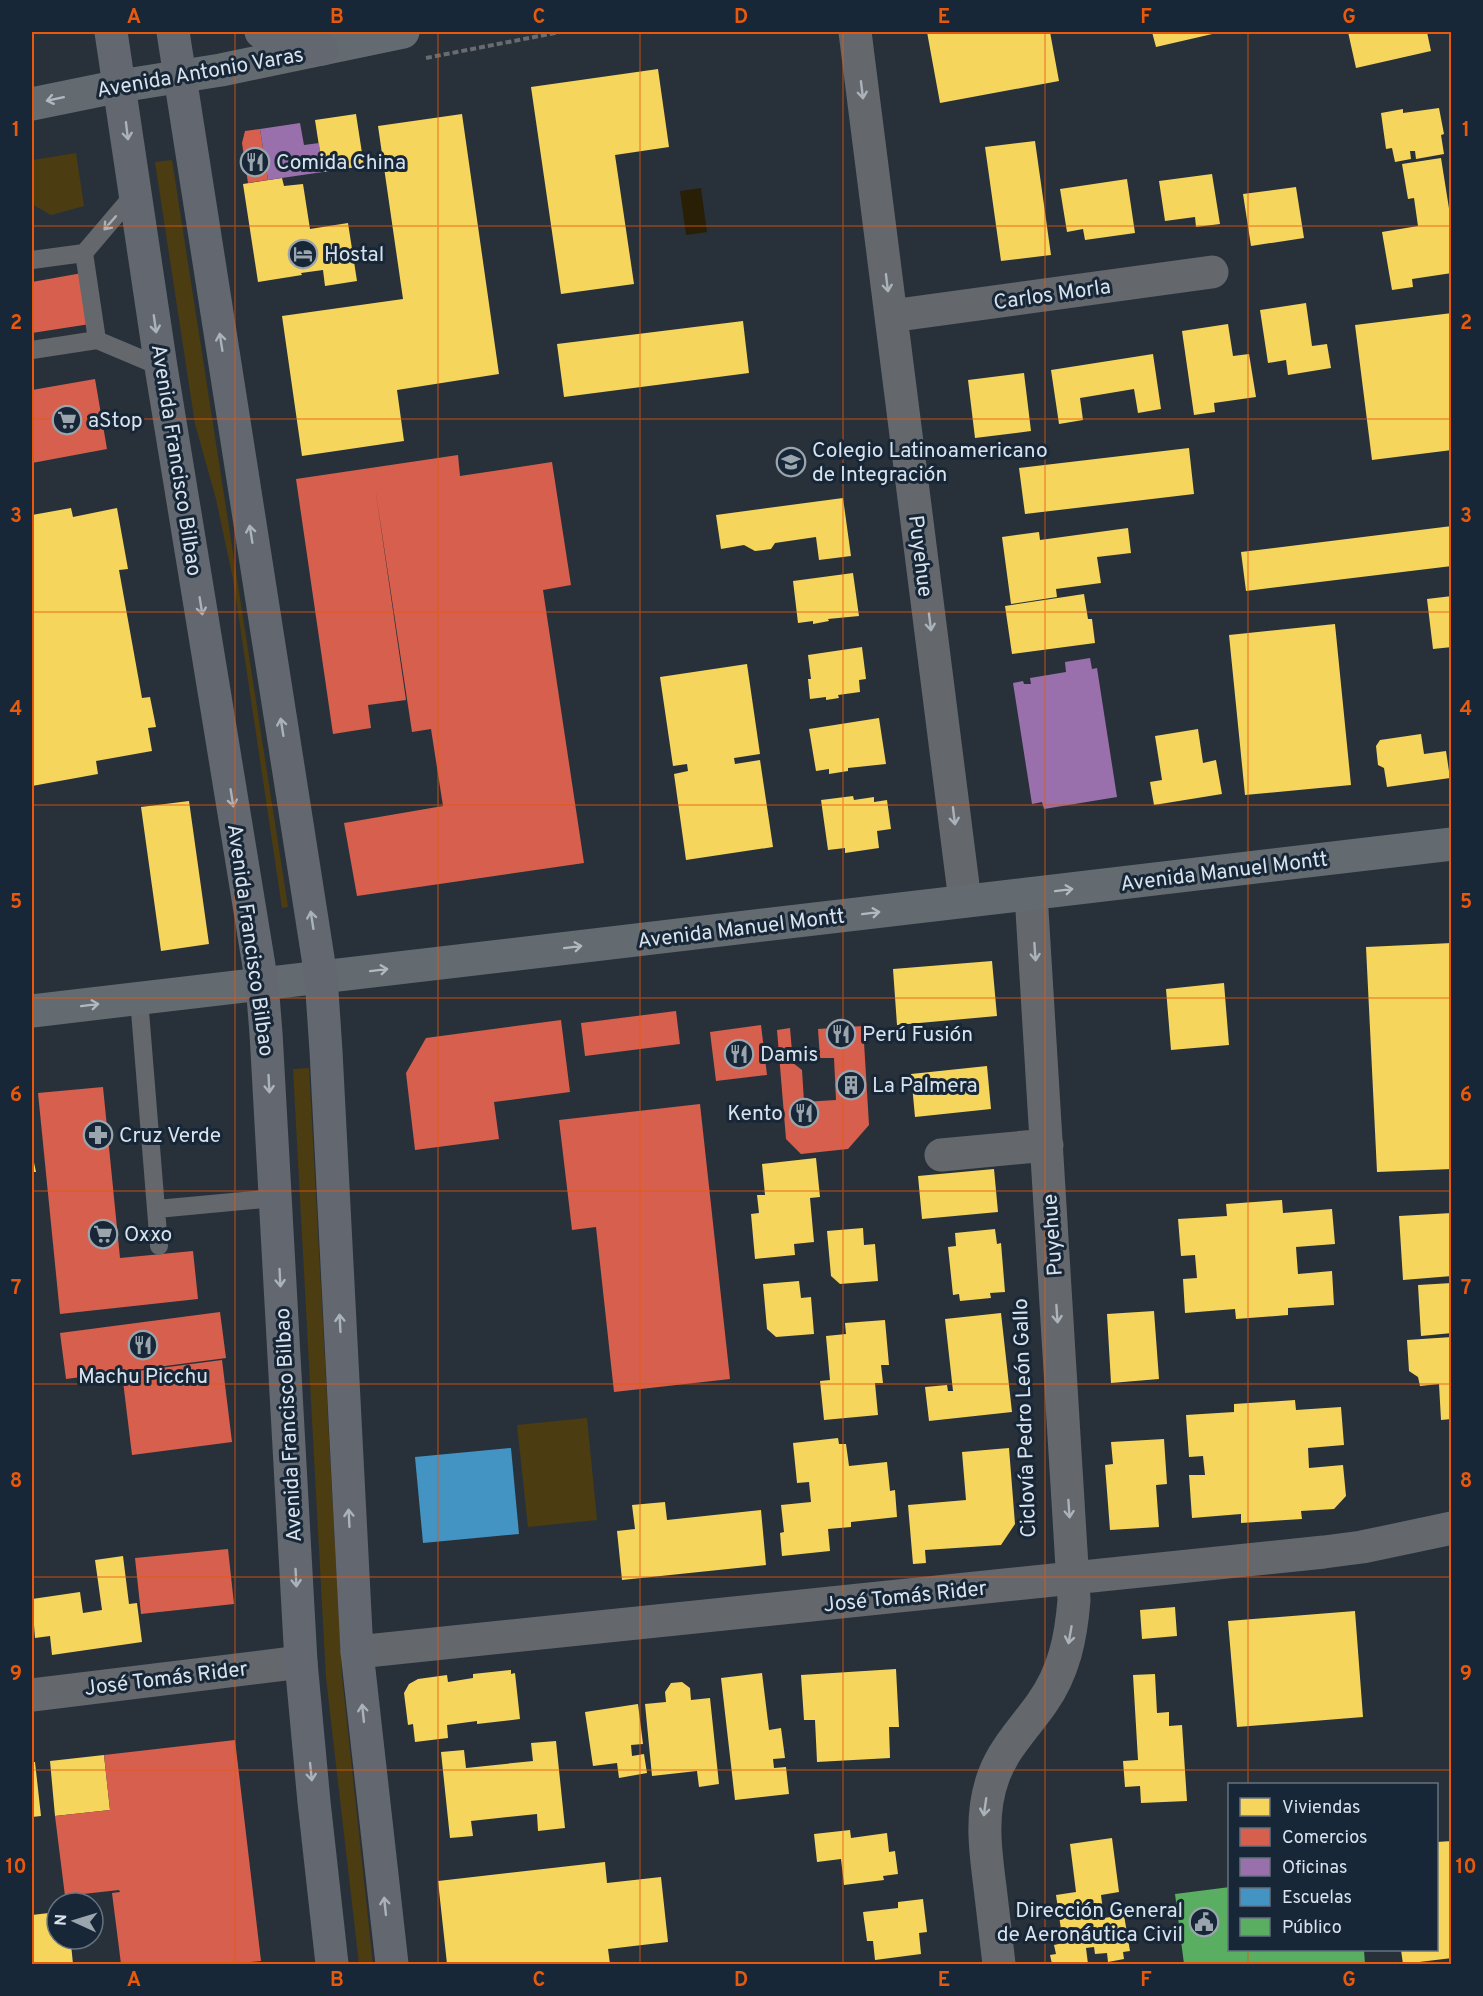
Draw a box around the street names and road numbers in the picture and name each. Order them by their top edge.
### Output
street label: Avenida Antonio Varas [95,42,306,105]
street label: Carlos Morla [992,274,1112,317]
street label: Avenida Francisco Bilbao [144,342,207,578]
street label: Puyehue [901,514,938,599]
street label: Avenida Francisco Bilbao [220,822,279,1058]
street label: Avenida Manuel Montt [1119,846,1329,899]
street label: Avenida Manuel Montt [636,903,846,956]
street label: Puyehue [1037,1193,1070,1277]
street label: Ciclovía Pedro León Gallo [1008,1298,1043,1538]
street label: Avenida Francisco Bilbao [270,1307,309,1543]
street label: José Tomás Rider [822,1575,988,1620]
street label: José Tomás Rider [83,1656,249,1703]

